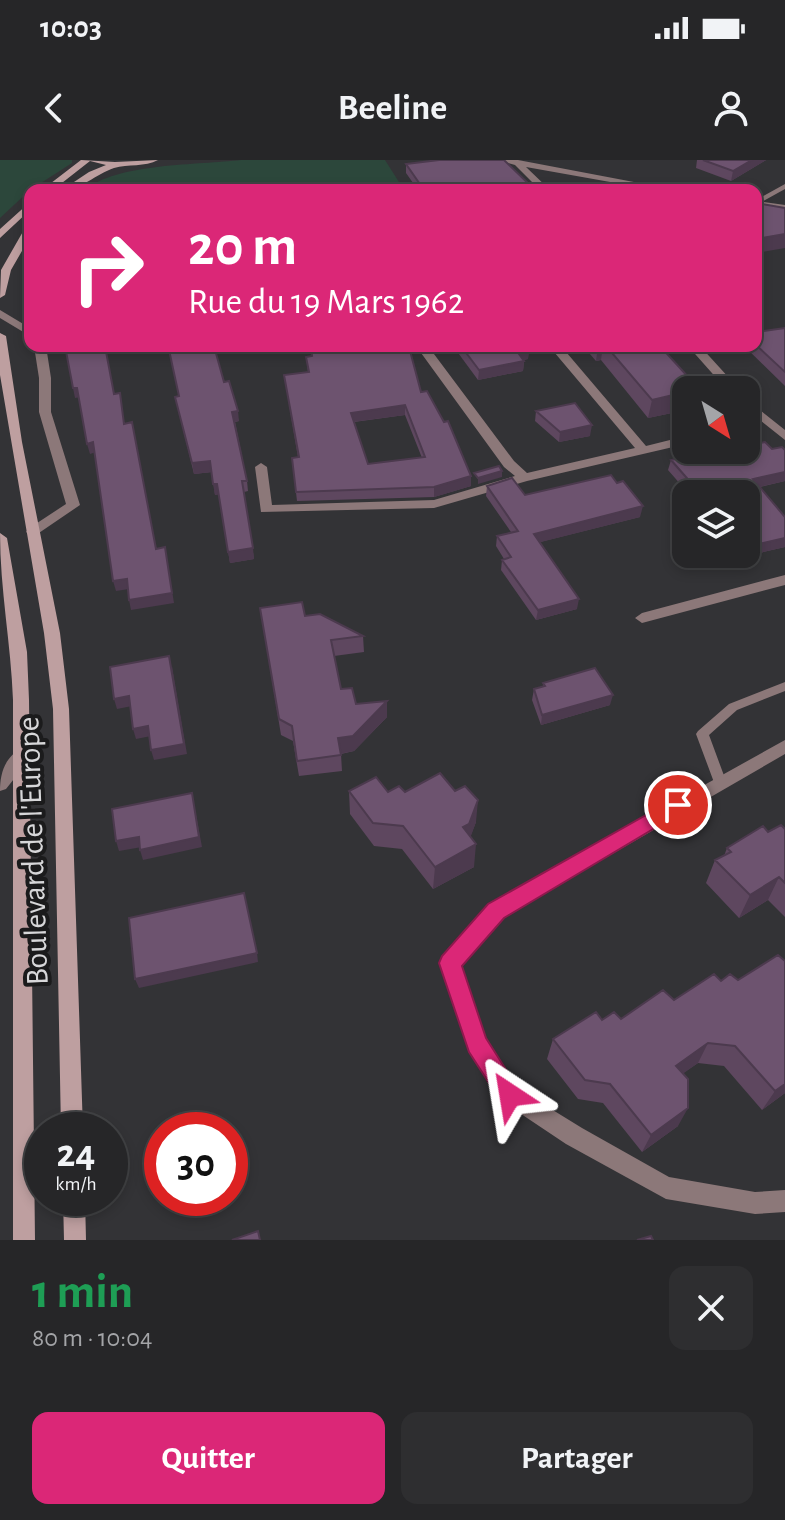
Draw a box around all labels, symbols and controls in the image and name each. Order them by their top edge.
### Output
text: 10:03 [40,13,102,43]
icon: back [32,86,76,130]
icon: person [709,86,753,130]
text: Beeline [338,90,447,126]
icon: right [56,216,160,320]
text: 20 m [188,219,297,275]
text: Rue du 19 Mars 1962 [188,284,464,320]
north arrow [672,376,760,464]
map controls [672,376,760,568]
button: layers [672,480,760,568]
street label: Boulevard de l'Europe [12,716,54,986]
pin [644,771,712,839]
icon: arrive [656,783,700,827]
position arrow [468,1053,552,1137]
speed limit sign: 30 [144,1112,248,1216]
text: 24 [57,1134,95,1174]
text: km/h [55,1174,97,1194]
button: close [669,1266,753,1350]
text: 1 min [32,1269,133,1317]
text: 80 m · 10:04 [32,1325,153,1351]
button: Quitter [32,1412,385,1504]
button: Partager [401,1412,753,1504]

